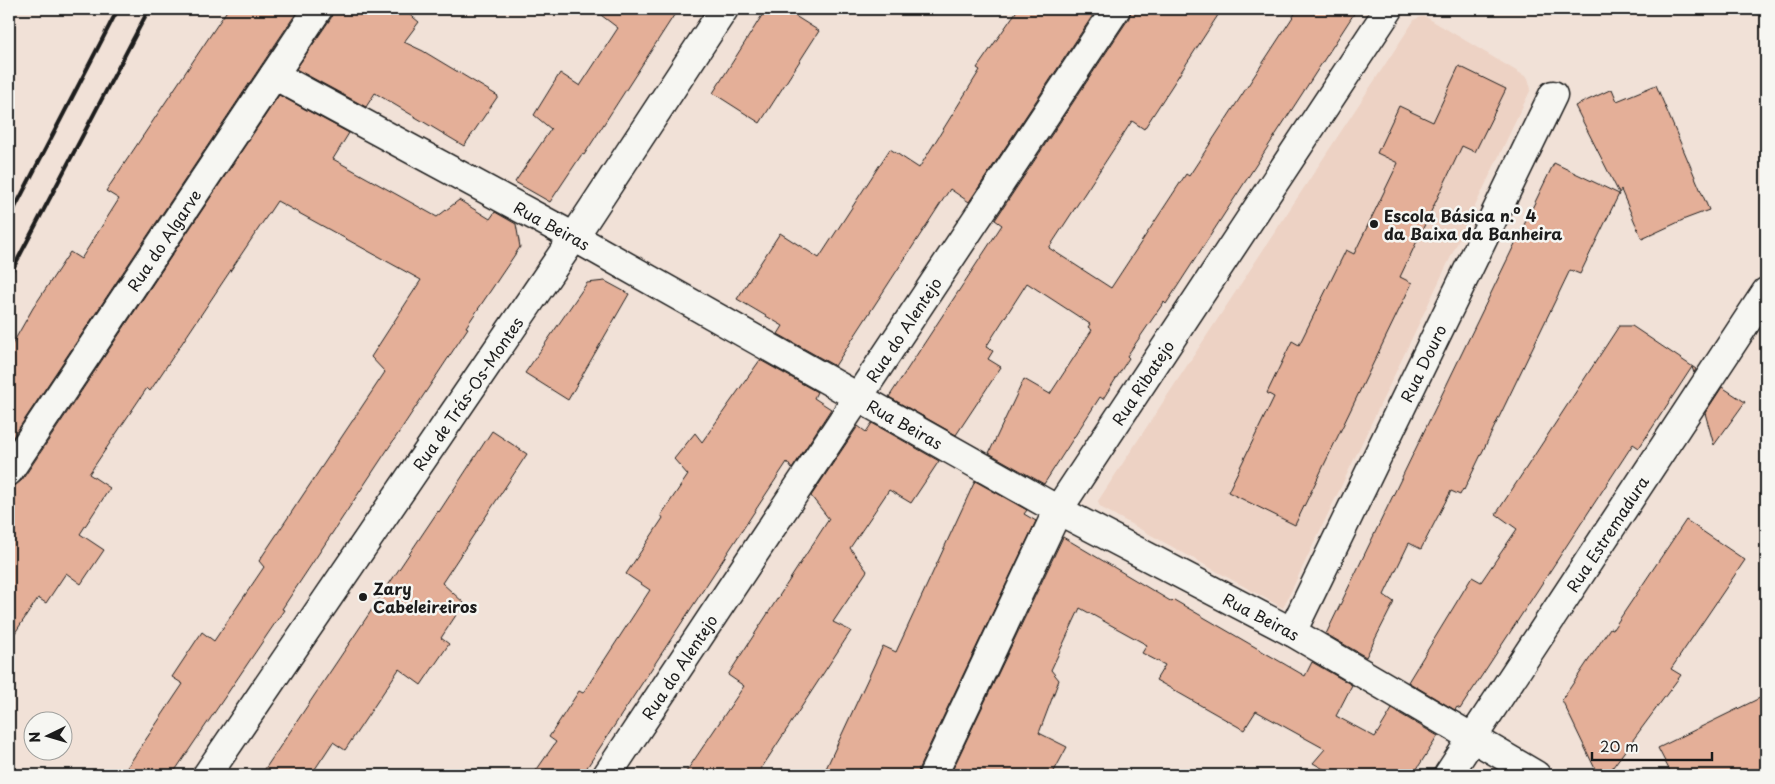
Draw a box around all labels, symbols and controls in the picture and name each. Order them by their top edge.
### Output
street label: Rua do Algarve [121,184,206,296]
street label: Rua Beiras [510,195,594,256]
place label: Escola Básica n.º 4 da Baixa da Banheira [1384,203,1562,245]
marker: Escola Básica n.º 4 da Baixa da Banheira [1368,218,1380,230]
street label: Rua do Alentejo [859,272,947,387]
street label: Rua de Trás-Os-Montes [406,312,528,475]
street label: Rua Douro [1394,320,1452,406]
street label: Rua Ribatejo [1105,335,1179,430]
street label: Rua Beiras [863,393,947,455]
street label: Rua Estremadura [1560,471,1654,597]
place label: Zary Cabeleireiros [373,576,477,618]
street label: Rua Beiras [1219,586,1304,646]
marker: Zary Cabeleireiros [357,591,369,603]
street label: Rua do Alentejo [635,609,723,724]
north arrow [22,712,72,762]
scale bar [1592,729,1712,761]
text: N [24,731,45,744]
text: 20 m [1600,734,1639,757]

